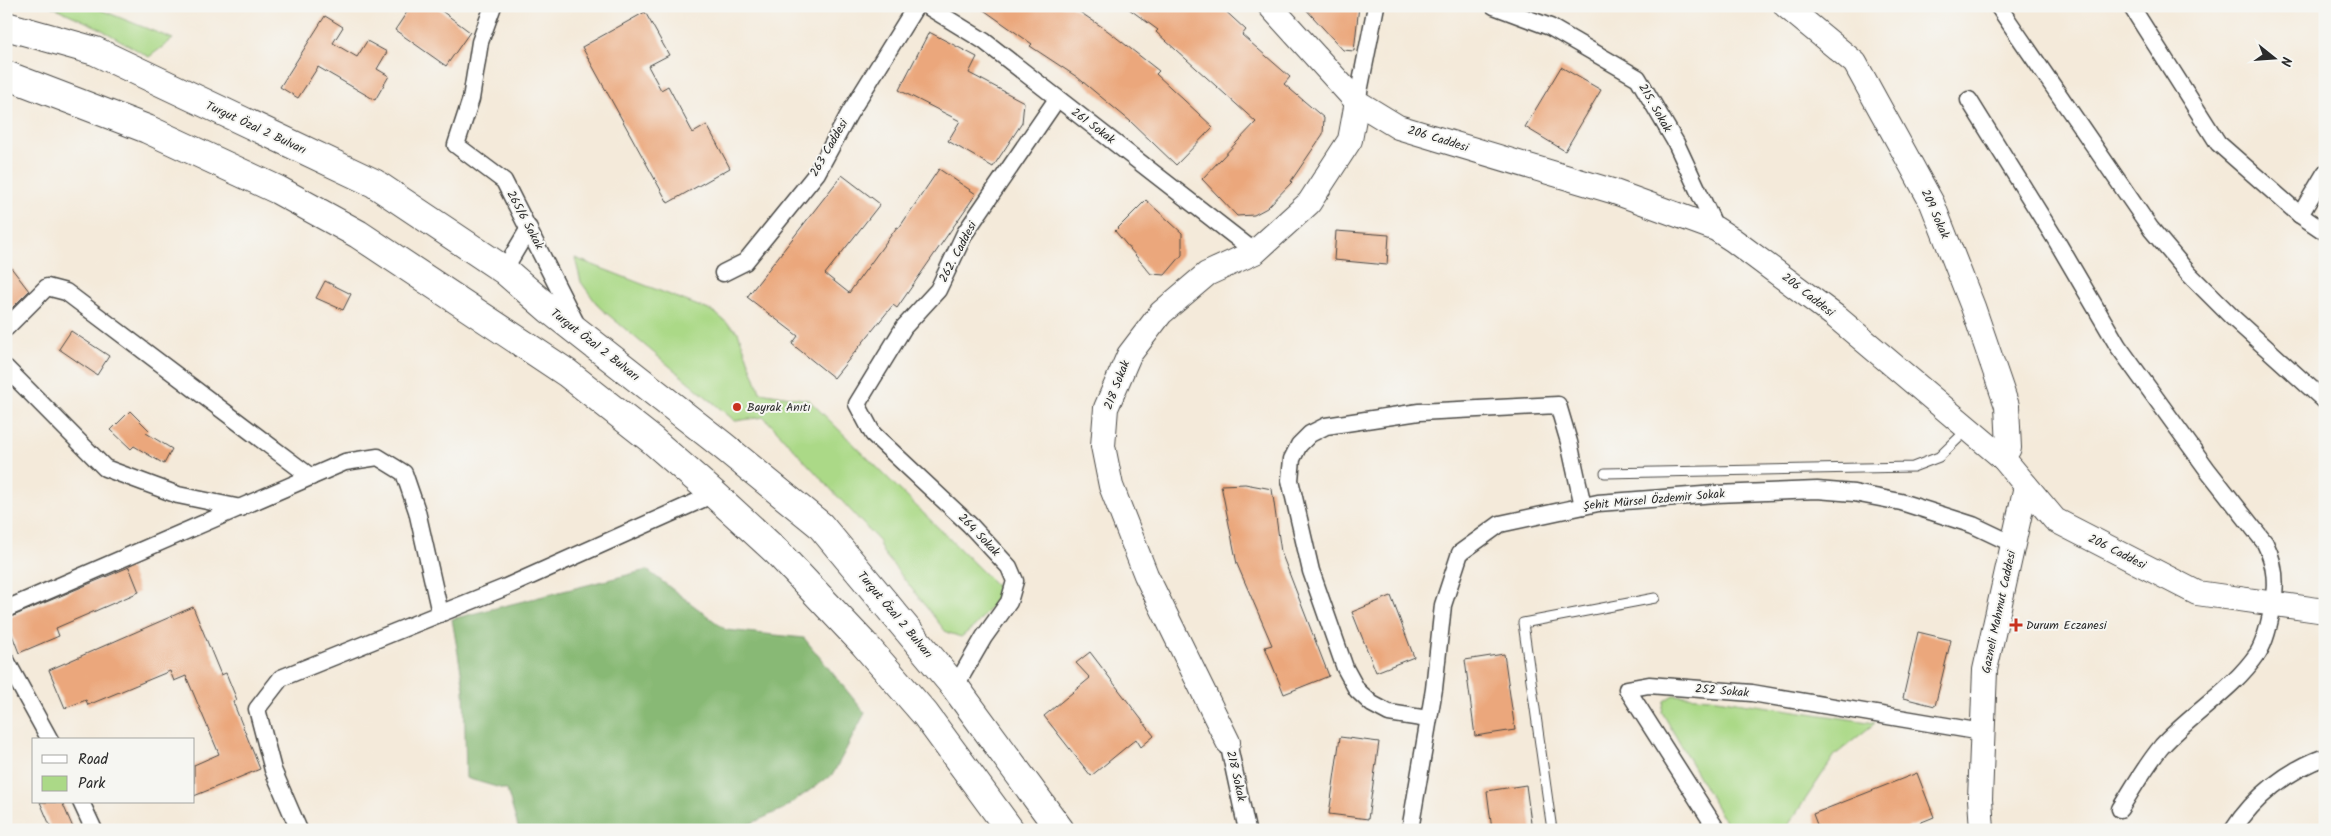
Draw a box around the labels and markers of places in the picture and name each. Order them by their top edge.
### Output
place label: Bayrak Anıtı [747,398,811,417]
marker: Bayrak Anıtı [731,401,743,413]
place label: Durum Eczanesi [2026,616,2108,635]
marker: Durum Eczanesi [2010,619,2022,631]

